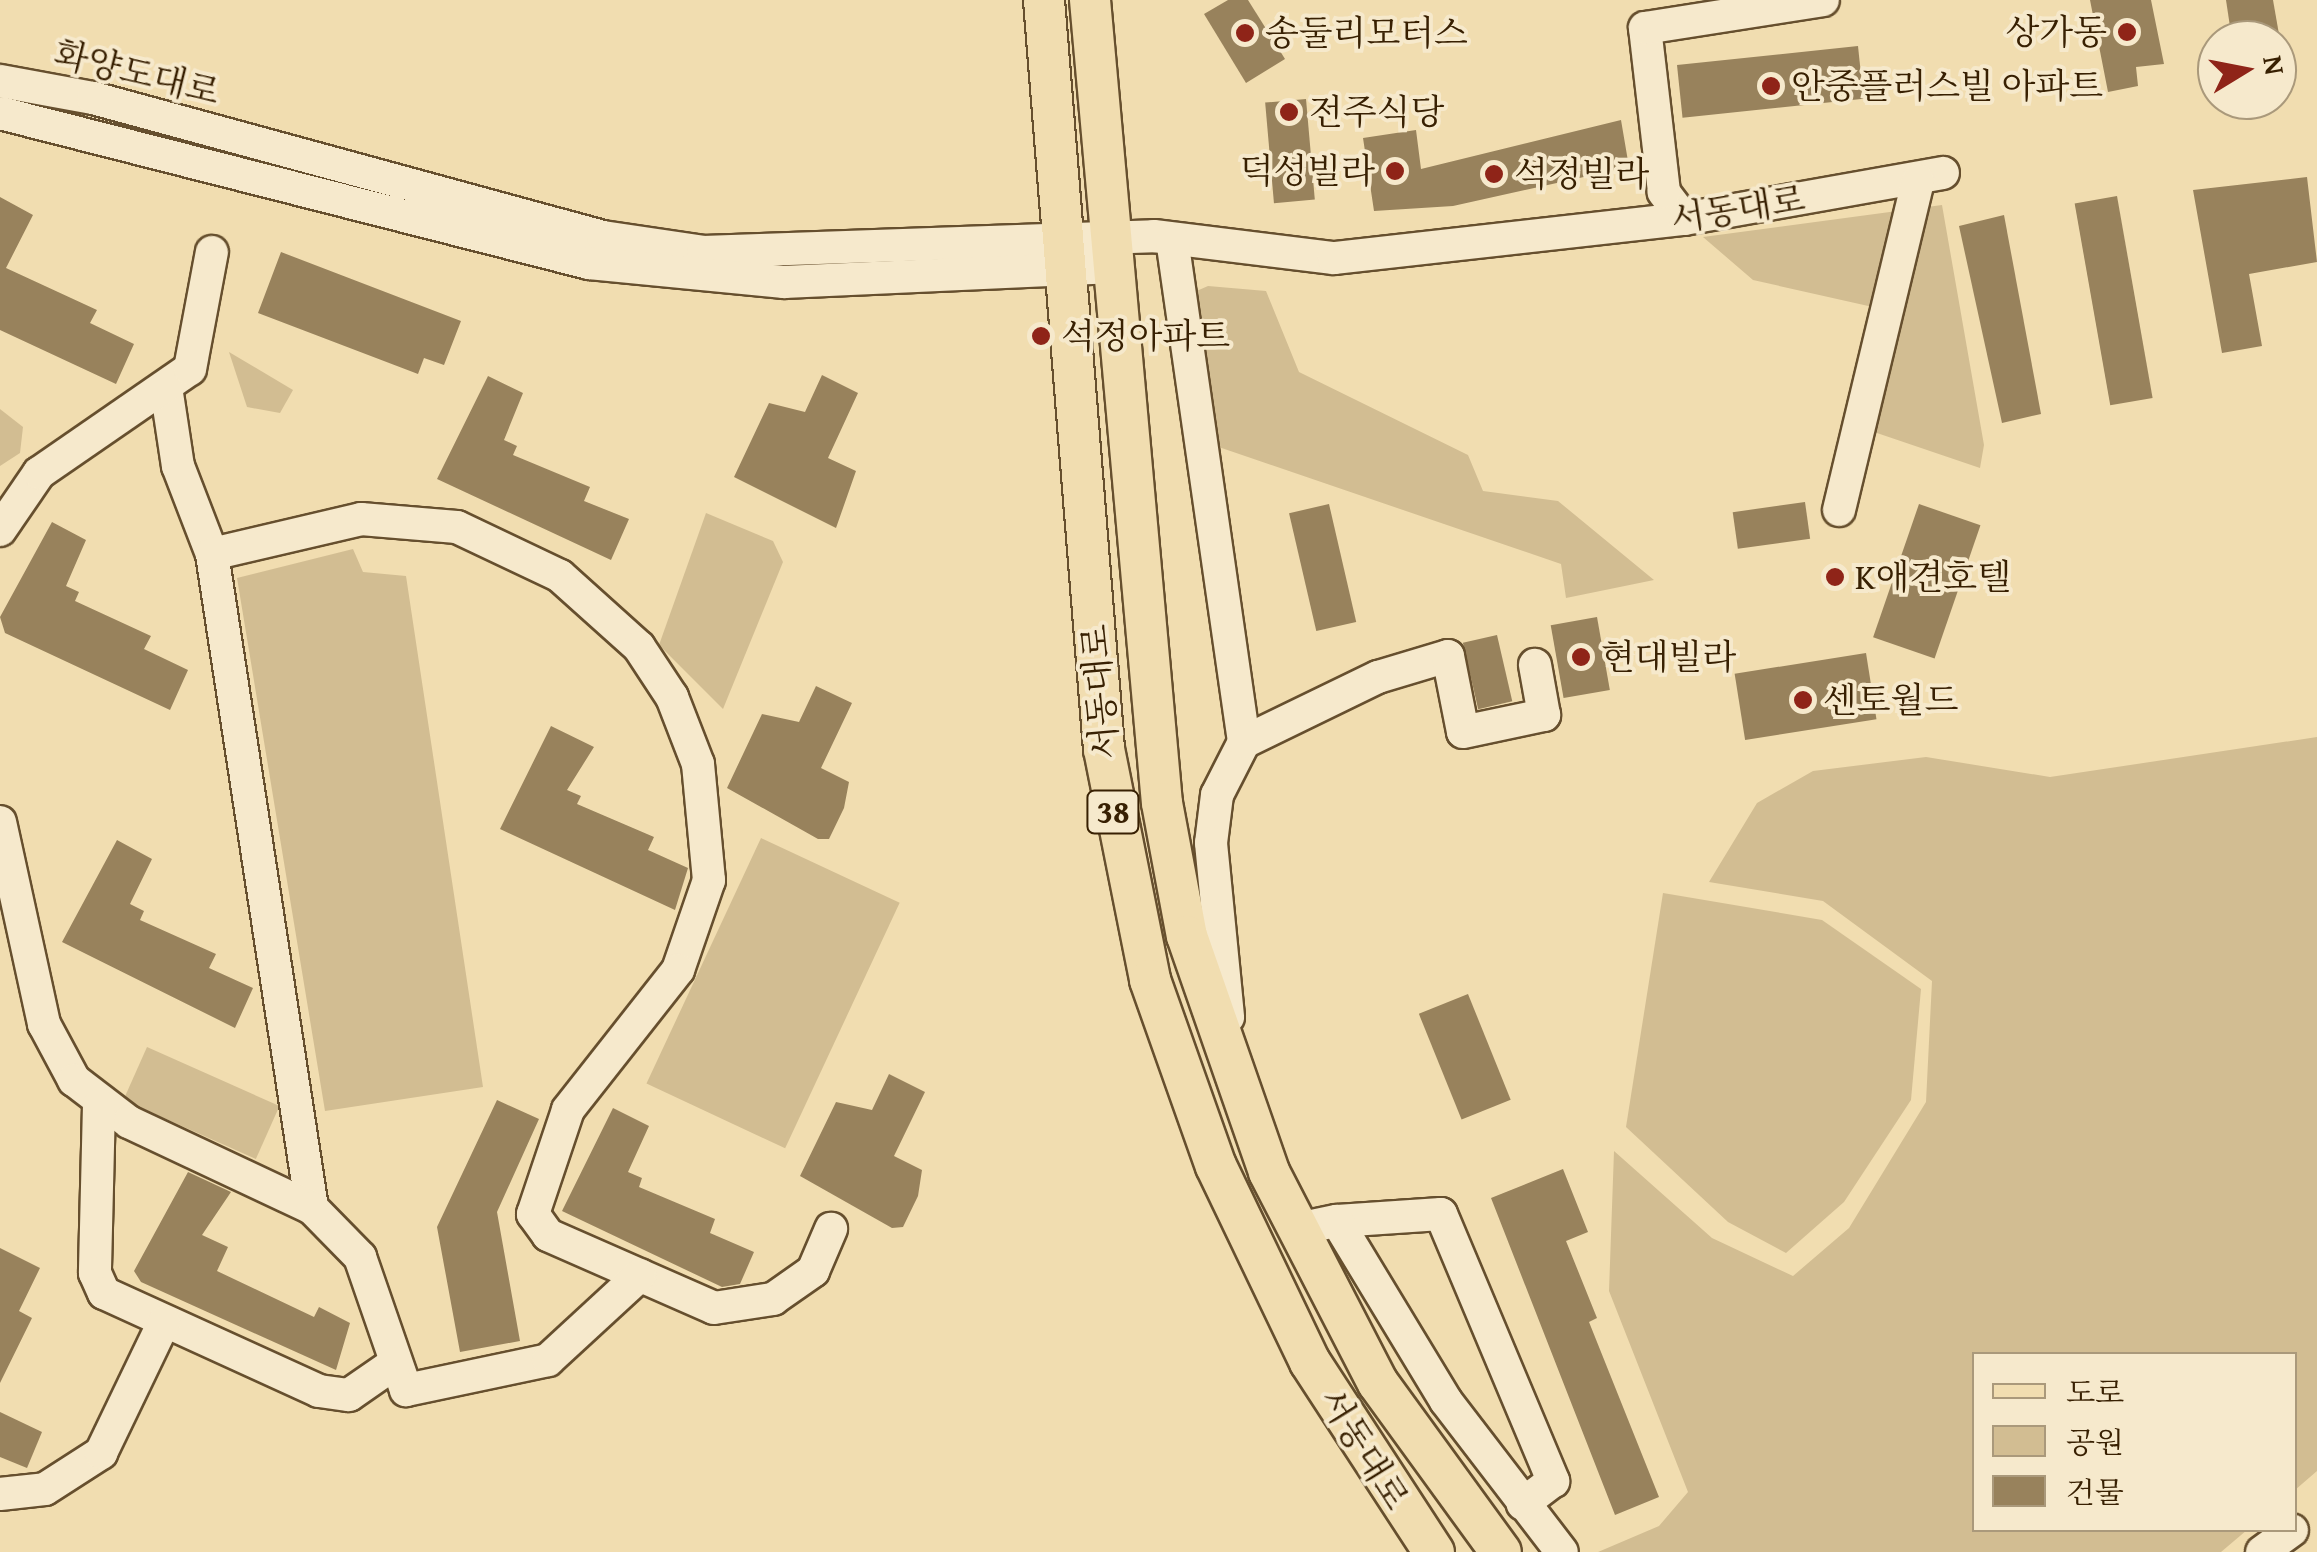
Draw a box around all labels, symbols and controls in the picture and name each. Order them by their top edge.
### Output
place label: 상가동 [2006,11,2107,53]
place label: 송둘리모터스 [1265,12,1468,54]
north arrow [2197,20,2297,120]
marker: 상가동 [2116,21,2138,43]
marker: 송둘리모터스 [1234,22,1256,44]
street label: 화양도대로 [50,32,224,114]
text: N [2253,52,2297,78]
place label: 안중플러스빌 아파트 [1791,65,2103,107]
marker: 안중플러스빌 아파트 [1760,75,1782,97]
place label: 전주식당 [1309,91,1444,133]
marker: 전주식당 [1278,101,1300,123]
place label: 덕성빌라 [1240,150,1375,192]
place label: 석정빌라 [1514,153,1649,195]
marker: 덕성빌라 [1384,160,1406,182]
marker: 석정빌라 [1483,163,1505,185]
street label: 서동대로 [1668,178,1808,240]
place label: 석정아파트 [1061,315,1230,357]
marker: 석정아파트 [1030,325,1052,347]
place label: K애견호텔 [1855,556,2011,598]
marker: K애견호텔 [1824,566,1846,588]
street label: 서동대로 [1073,623,1127,761]
place label: 현대빌라 [1601,636,1736,678]
marker: 현대빌라 [1570,646,1592,668]
place label: 센토월드 [1823,679,1958,721]
marker: 센토월드 [1792,689,1814,711]
road number: 38 [1086,785,1140,839]
legend [1972,1352,2297,1532]
text: 도로 [2066,1370,2124,1414]
street label: 서동대로 [1310,1381,1418,1517]
text: 공원 [2066,1420,2124,1464]
text: 건물 [2066,1470,2124,1514]

